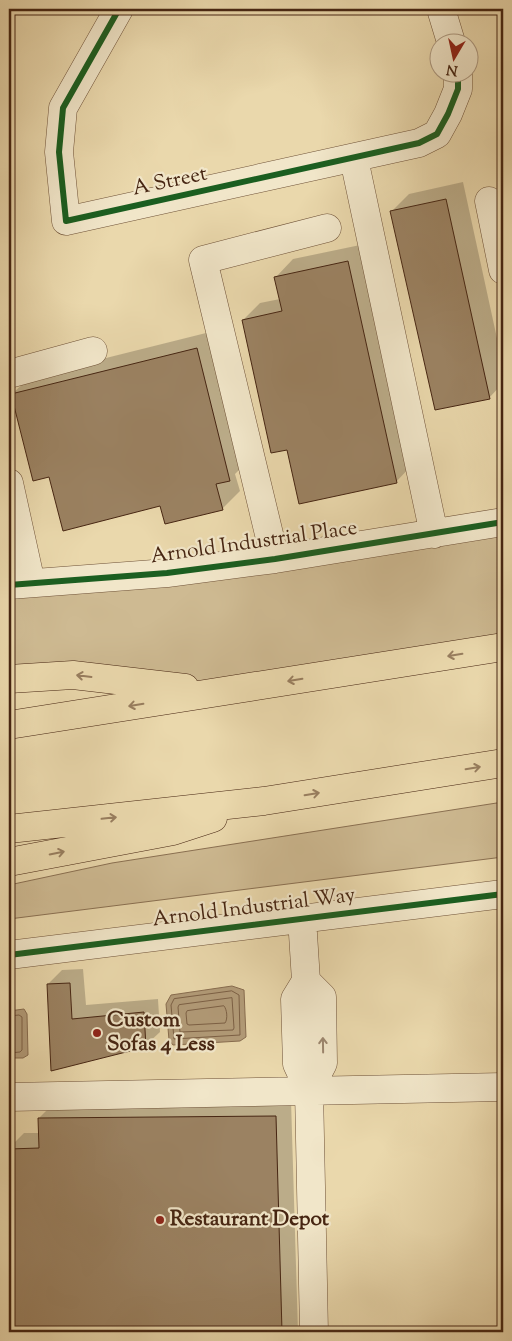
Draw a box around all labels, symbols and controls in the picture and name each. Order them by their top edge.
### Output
north arrow [430,32,480,82]
text: N [445,58,459,80]
street label: A Street [130,159,210,205]
street label: Arnold Industrial Place [149,514,359,572]
one-way arrow [447,650,463,660]
one-way arrow [76,671,92,681]
one-way arrow [287,676,303,686]
one-way arrow [129,700,145,710]
one-way arrow [465,763,481,773]
one-way arrow [304,788,320,798]
one-way arrow [101,813,117,822]
one-way arrow [48,847,64,857]
street label: Arnold Industrial Way [151,881,358,935]
place label: Custom Sofas 4 Less [107,1006,215,1060]
marker: Custom Sofas 4 Less [91,1027,103,1039]
one-way arrow [318,1037,327,1053]
place label: Restaurant Depot [170,1205,330,1235]
marker: Restaurant Depot [154,1214,166,1226]

